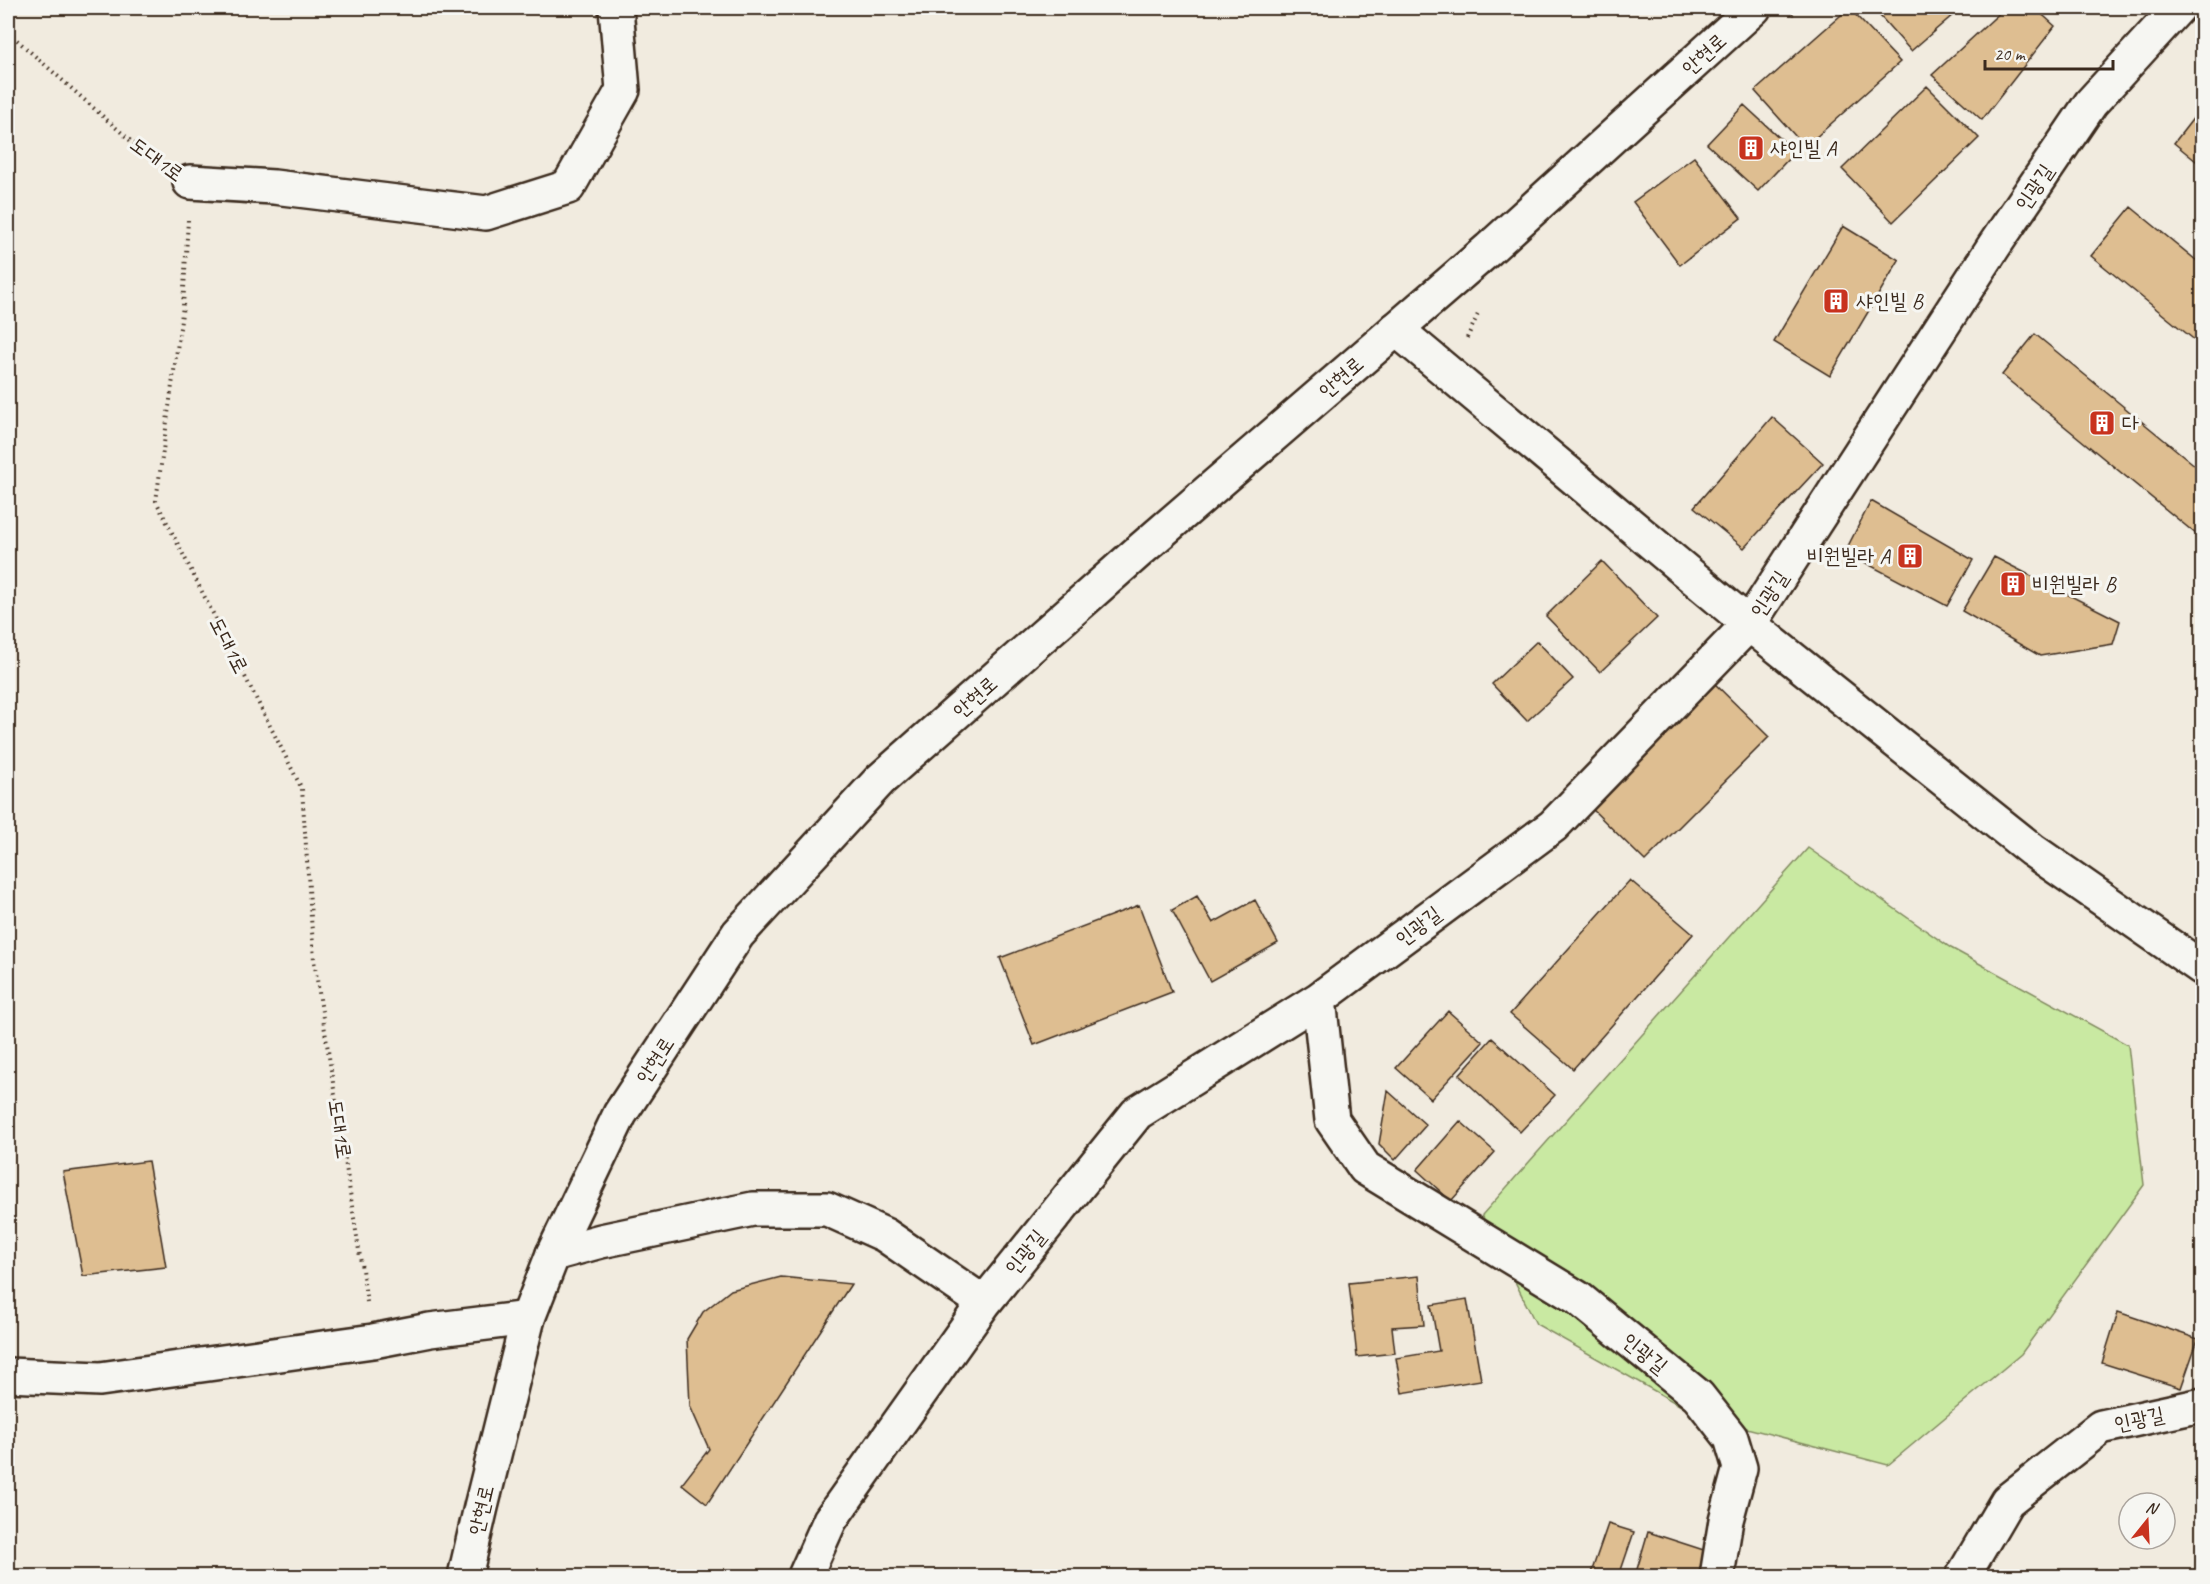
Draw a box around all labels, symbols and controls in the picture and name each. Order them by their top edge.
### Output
street label: 안현로 [1676,27,1732,81]
scale bar [1985,33,2112,71]
text: 20 m [1994,43,2027,65]
street label: 도대1로 [125,131,189,187]
building icon: 샤인빌 A [1736,133,1766,163]
place label: 샤인빌 A [1770,135,1838,161]
street label: 인광길 [2009,159,2059,215]
building icon: 샤인빌 B [1821,286,1851,316]
place label: 샤인빌 B [1856,288,1925,314]
street label: 안현로 [1313,351,1369,403]
building icon: 다 [2087,408,2117,438]
place label: 다 [2122,410,2139,436]
building icon: 비원빌라 A [1895,541,1925,571]
place label: 비원빌라 A [1807,543,1891,569]
street label: 인광길 [1744,566,1794,622]
building icon: 비원빌라 B [1998,569,2028,599]
place label: 비원빌라 B [2032,571,2118,597]
street label: 도대1로 [204,612,254,678]
street label: 안현로 [947,670,1003,724]
street label: 인광길 [1390,900,1446,952]
street label: 안현로 [630,1032,680,1088]
street label: 도대1로 [322,1097,358,1161]
street label: 인광길 [999,1224,1051,1280]
street label: 인광길 [1617,1327,1673,1379]
street label: 인광길 [2111,1401,2167,1437]
street label: 안현로 [463,1482,499,1538]
north arrow [2117,1491,2177,1551]
text: N [2144,1497,2162,1520]

